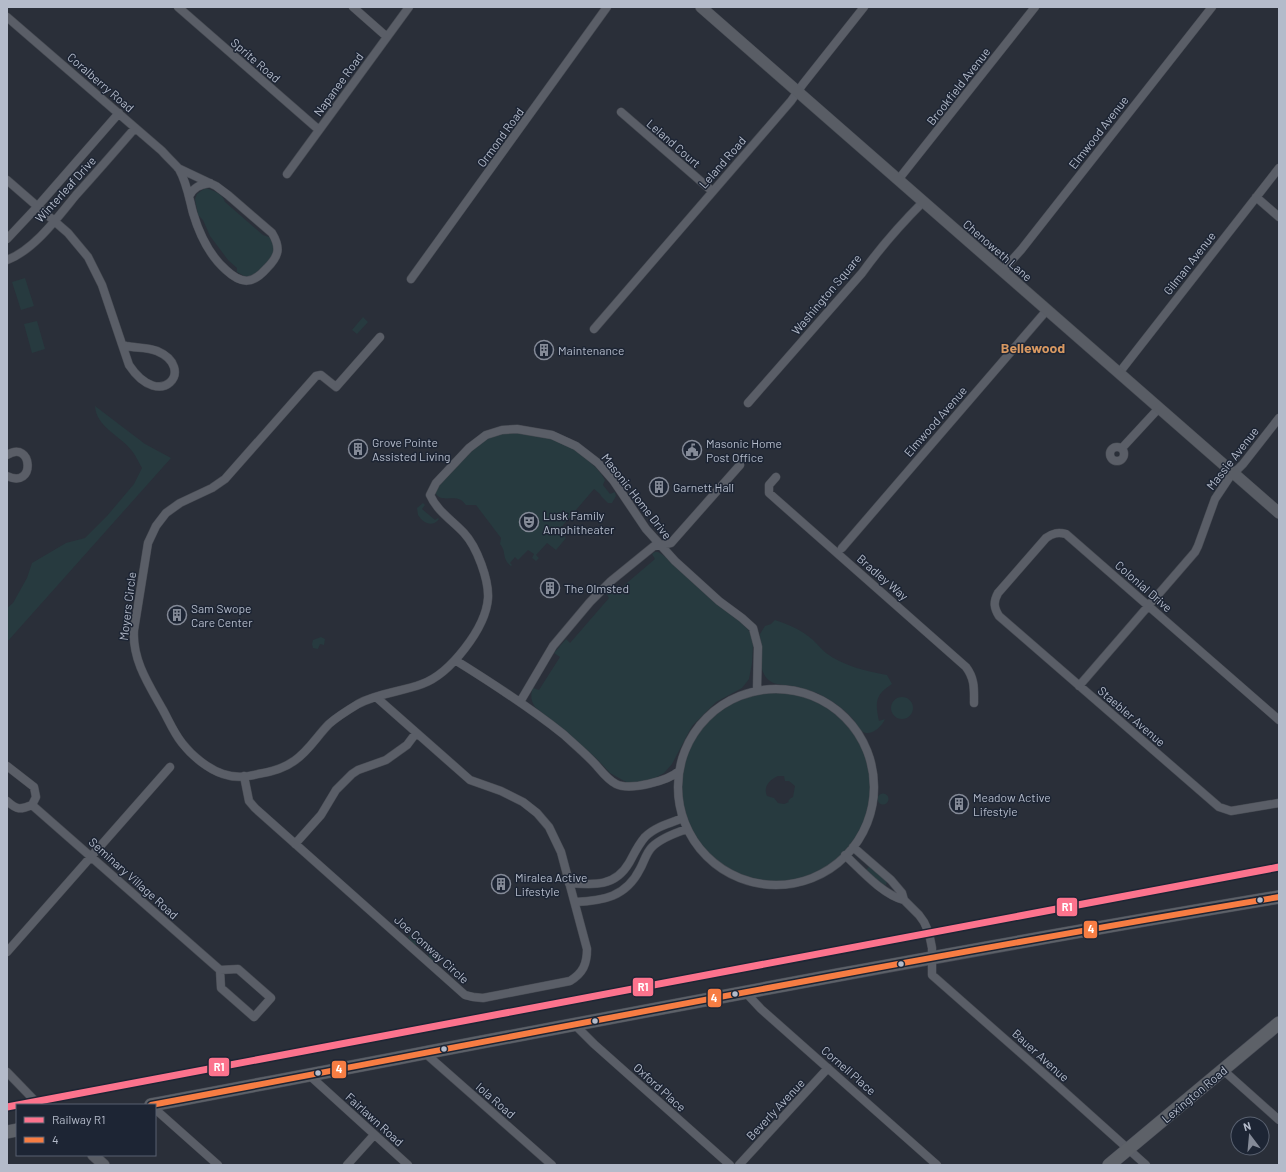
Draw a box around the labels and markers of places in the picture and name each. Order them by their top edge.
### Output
building icon: Maintenance [533,339,555,361]
place label: Maintenance [558,343,624,357]
place label: Grove Pointe Assisted Living [372,435,451,463]
place label: Masonic Home Post Office [706,436,782,464]
building icon: Grove Pointe Assisted Living [347,438,369,460]
public building icon: Masonic Home Post Office [681,439,703,461]
building icon: Garnett Hall [648,476,670,498]
place label: Garnett Hall [673,480,734,494]
place label: Lusk Family Amphitheater [543,508,615,536]
theatre icon: Lusk Family Amphitheater [518,511,540,533]
building icon: The Olmsted [539,577,561,599]
place label: The Olmsted [564,581,629,595]
place label: Sam Swope Care Center [191,601,253,629]
building icon: Sam Swope Care Center [166,604,188,626]
place label: Meadow Active Lifestyle [973,790,1051,818]
building icon: Meadow Active Lifestyle [948,793,970,815]
place label: Miralea Active Lifestyle [515,870,587,898]
building icon: Miralea Active Lifestyle [490,873,512,895]
unlabelled marker [1255,895,1265,905]
unlabelled marker [896,959,906,969]
unlabelled marker [730,989,740,999]
unlabelled marker [590,1016,600,1026]
unlabelled marker [439,1044,449,1054]
unlabelled marker [313,1068,323,1078]

